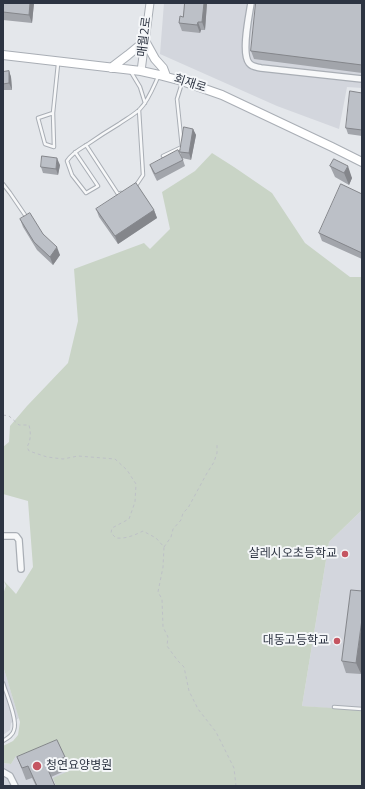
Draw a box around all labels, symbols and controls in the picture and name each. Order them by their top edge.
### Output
street label: 매월2로 [135,16,155,58]
street label: 회재로 [172,72,208,96]
place label: 살레시오초등학교 [249,547,337,561]
marker: 살레시오초등학교 [340,549,350,559]
place label: 대동고등학교 [263,634,329,648]
marker: 대동고등학교 [332,636,342,646]
place label: 청연요양병원 [46,759,112,773]
marker: 청연요양병원 [31,760,43,772]

